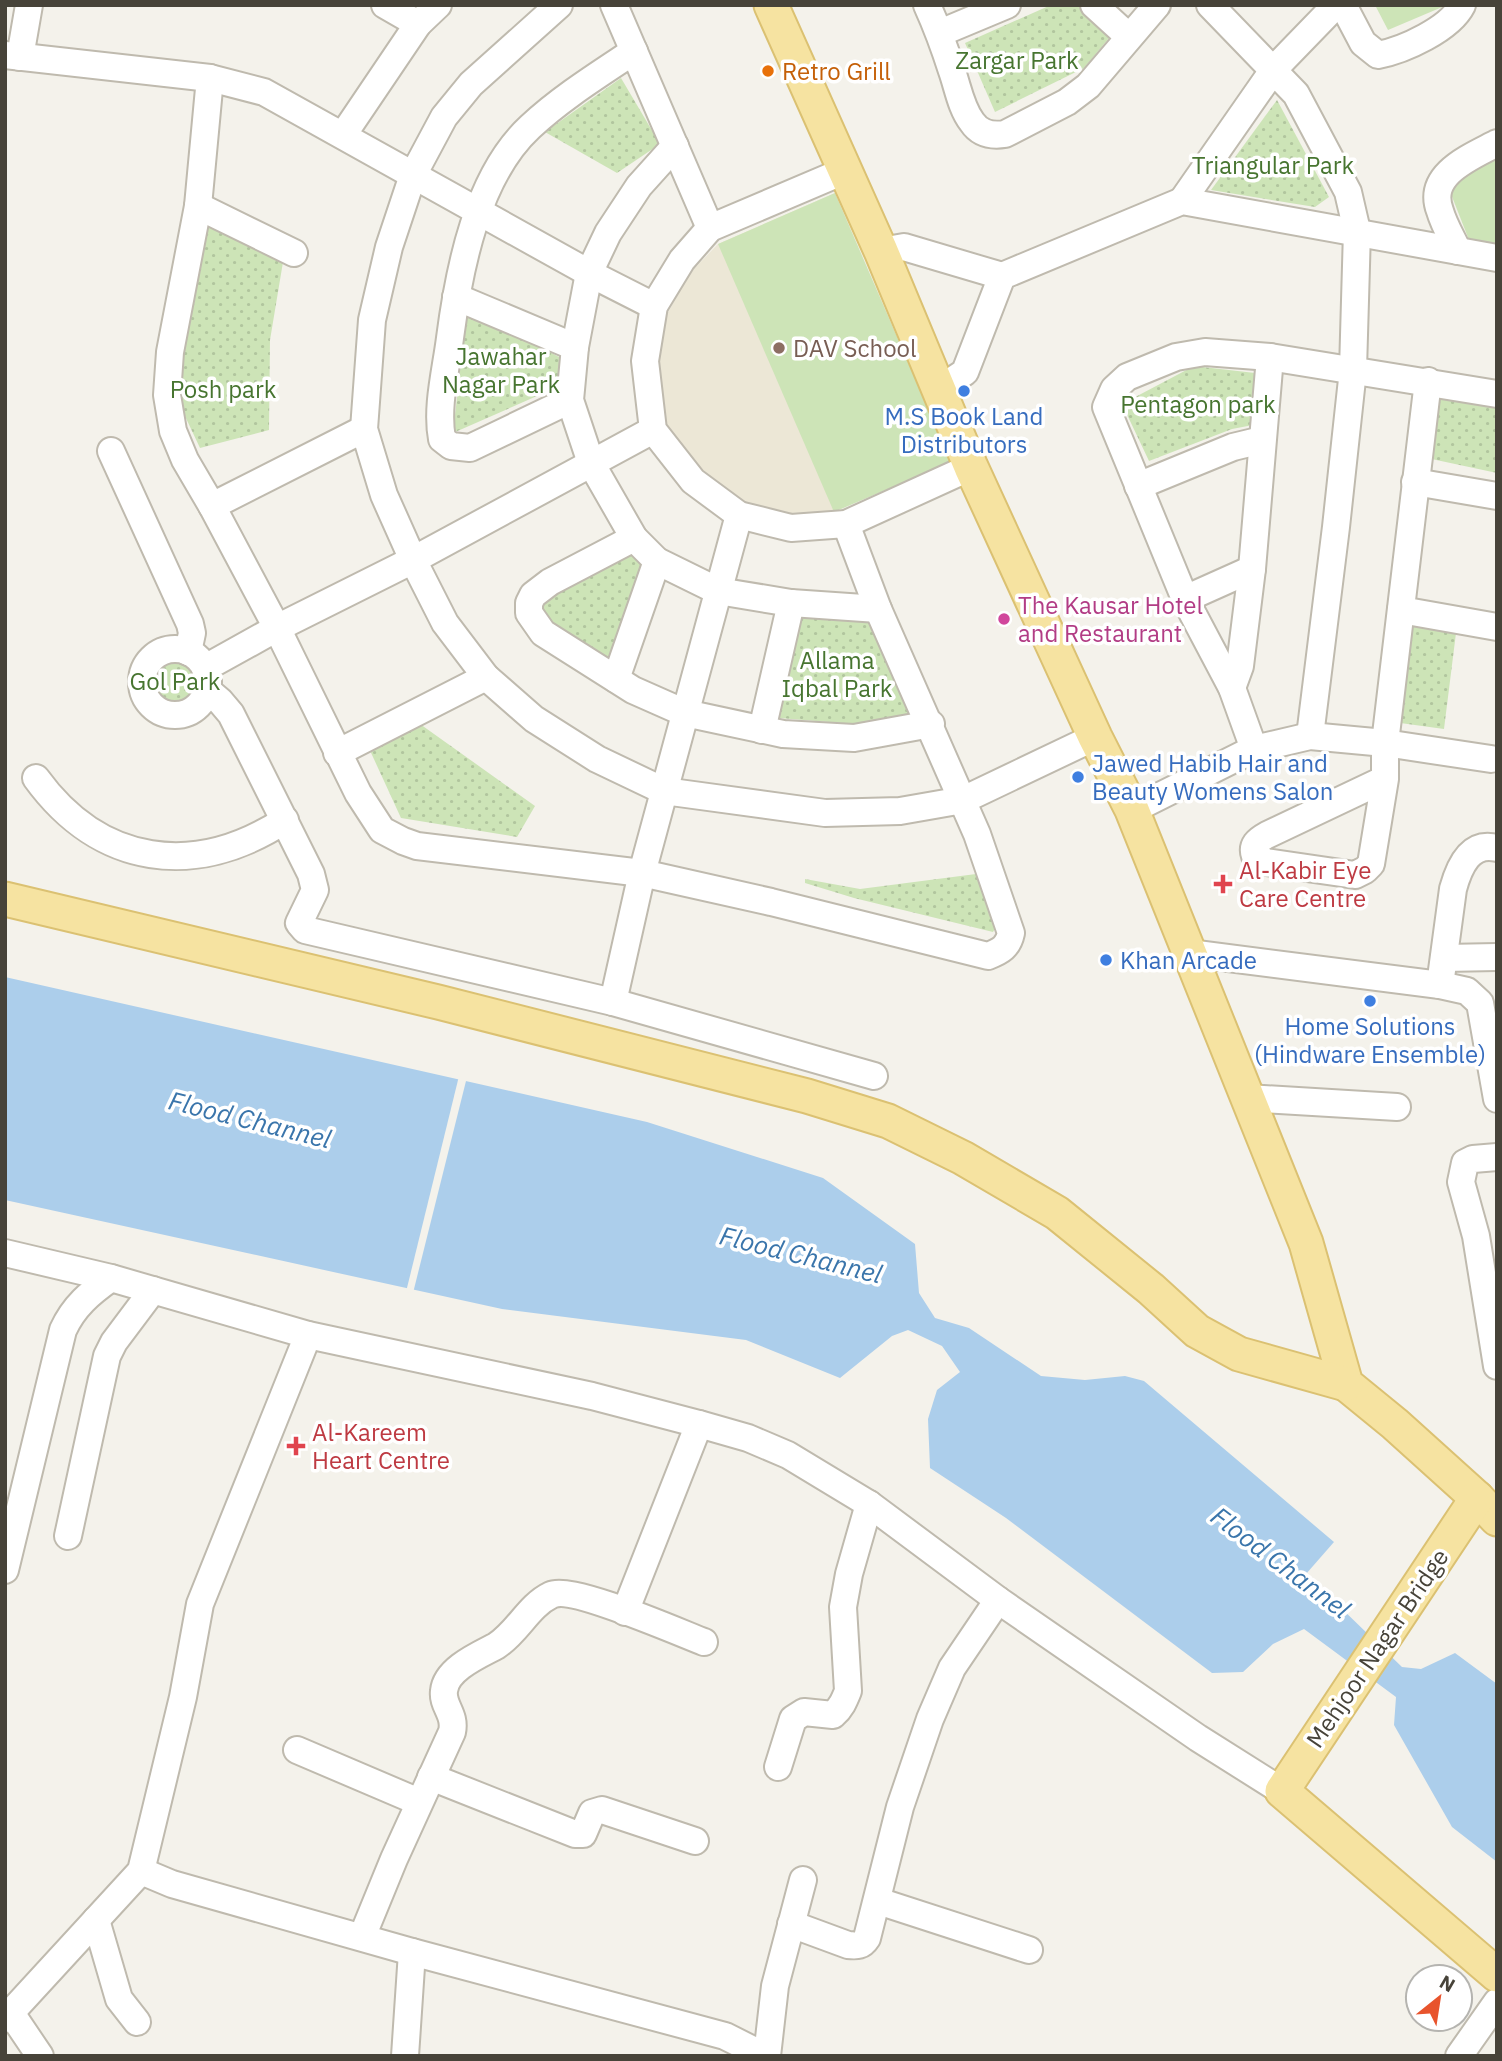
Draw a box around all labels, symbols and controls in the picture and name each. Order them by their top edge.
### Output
park label: Zargar Park [955,44,1079,76]
place label: Retro Grill [782,55,891,87]
marker: Retro Grill [760,63,776,79]
park label: Triangular Park [1192,149,1355,181]
place label: DAV School [793,332,917,364]
park label: Jawahar Nagar Park [442,340,560,400]
marker: DAV School [771,340,787,356]
park label: Posh park [170,373,277,405]
marker: M.S Book Land Distributors [956,383,972,399]
park label: Pentagon park [1120,388,1276,420]
place label: M.S Book Land Distributors [885,400,1043,460]
place label: The Kausar Hotel and Restaurant [1018,589,1203,649]
marker: The Kausar Hotel and Restaurant [996,611,1012,627]
park label: Allama Iqbal Park [782,644,893,704]
park label: Gol Park [130,665,221,697]
place label: Jawed Habib Hair and Beauty Womens Salon [1092,747,1333,807]
marker: Jawed Habib Hair and Beauty Womens Salon [1070,769,1086,785]
place label: Al-Kabir Eye Care Centre [1239,854,1371,914]
marker: Al-Kabir Eye Care Centre [1213,874,1233,894]
place label: Khan Arcade [1120,944,1257,976]
marker: Khan Arcade [1098,952,1114,968]
marker: Home Solutions (Hindware Ensemble) [1362,993,1378,1009]
place label: Home Solutions (Hindware Ensemble) [1254,1010,1486,1070]
water label: Flood Channel [165,1082,335,1156]
water label: Flood Channel [716,1217,886,1291]
place label: Al-Kareem Heart Centre [312,1416,450,1476]
marker: Al-Kareem Heart Centre [286,1436,306,1456]
water label: Flood Channel [1205,1499,1358,1626]
street label: Mehjoor Nagar Bridge [1298,1542,1456,1754]
north arrow [1404,1963,1474,2033]
text: N [1436,1969,1459,1997]

